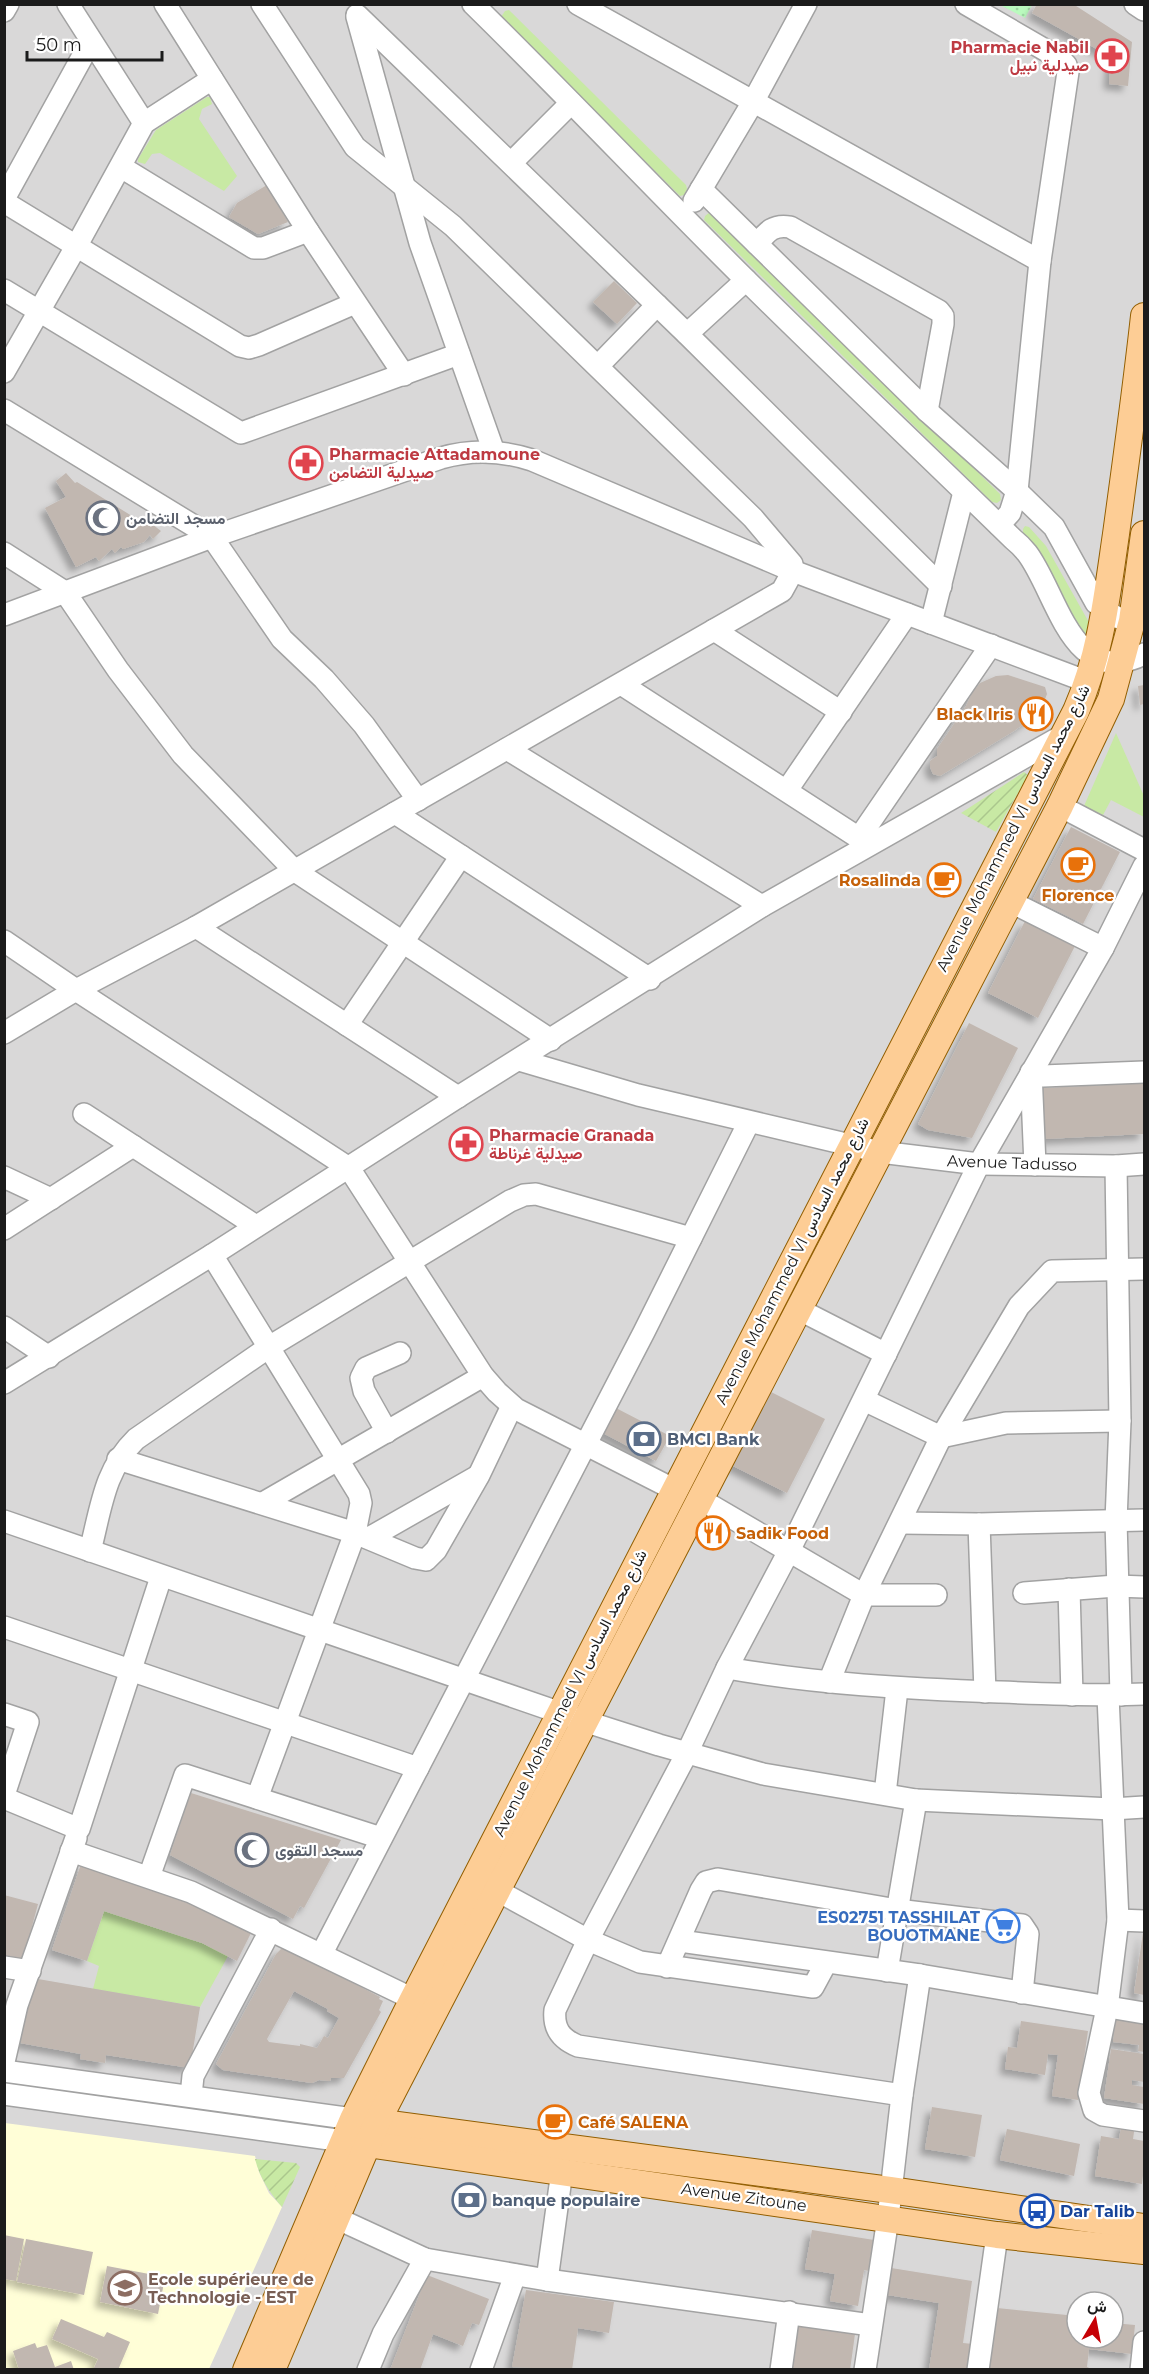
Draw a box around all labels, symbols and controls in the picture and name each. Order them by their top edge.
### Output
scale bar [27,24,162,62]
text: 50 m [36,34,82,56]
place label: Pharmacie Nabil صيدلية نبيل [950,38,1089,75]
pharmacy icon: Pharmacie Nabil صيدلية نبيل [1094,38,1130,74]
pharmacy icon: Pharmacie Attadamoune صيدلية التضامن [288,445,324,481]
place label: Pharmacie Attadamoune صيدلية التضامن [329,445,540,482]
mosque icon: مسجد التضامن [85,500,121,536]
place label: مسجد التضامن [126,509,226,528]
street label: Avenue Mohammed VI شارع محمد السادس [932,682,1096,975]
restaurant icon: Black Iris [1018,696,1054,732]
place label: Black Iris [936,705,1014,724]
cafe icon: Florence [1060,847,1096,883]
cafe icon: Rosalinda [926,862,962,898]
place label: Rosalinda [839,871,921,890]
place label: Florence [1042,886,1114,905]
street label: Avenue Mohammed VI شارع محمد السادس [711,1115,875,1408]
pharmacy icon: Pharmacie Granada صيدلية غرناطة [448,1126,484,1162]
place label: Pharmacie Granada صيدلية غرناطة [489,1126,654,1164]
street label: Avenue Tadusso [947,1151,1077,1175]
bank icon: BMCI Bank [626,1421,662,1457]
place label: BMCI Bank [667,1430,760,1449]
restaurant icon: Sadik Food [695,1515,731,1551]
place label: Sadik Food [736,1524,829,1543]
street label: Avenue Mohammed VI شارع محمد السادس [489,1547,653,1840]
mosque icon: مسجد التقوى [234,1832,270,1868]
place label: مسجد التقوى [275,1841,363,1861]
place label: ES02751 TASSHILAT BOUOTMANE [817,1908,980,1945]
supermarket icon: ES02751 TASSHILAT BOUOTMANE [985,1908,1021,1944]
cafe icon: Café SALENA [537,2104,573,2140]
place label: Café SALENA [578,2113,689,2132]
street label: Avenue Zitoune [680,2179,808,2215]
bank icon: banque populaire [451,2182,487,2218]
place label: banque populaire [492,2191,640,2210]
bus stop icon: Dar Talib [1019,2193,1055,2229]
place label: Dar Talib [1060,2202,1135,2221]
school or university icon: Ecole supérieure de Technologie - EST [107,2270,143,2306]
place label: Ecole supérieure de Technologie - EST [148,2270,314,2307]
north arrow [1065,2290,1125,2350]
text: ش [1086,2295,1109,2317]

